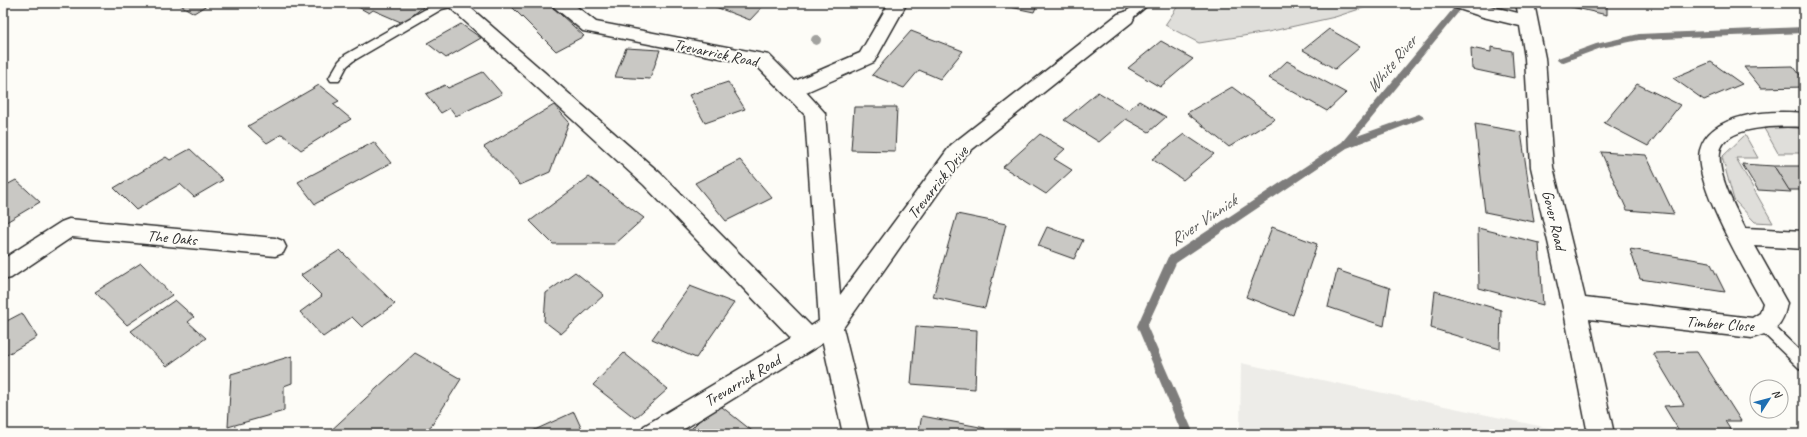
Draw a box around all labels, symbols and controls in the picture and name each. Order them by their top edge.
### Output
water label: White River [1361,29,1423,97]
street label: Trevarrick Road [672,34,762,72]
street label: Trevarrick Drive [903,141,974,223]
water label: River Vinnick [1166,188,1244,250]
street label: Gover Road [1537,188,1571,255]
street label: The Oaks [146,226,199,250]
street label: Timber Close [1685,312,1756,336]
street label: Trevarrick Road [701,349,787,411]
north arrow [1749,379,1789,419]
text: N [1769,386,1786,402]

